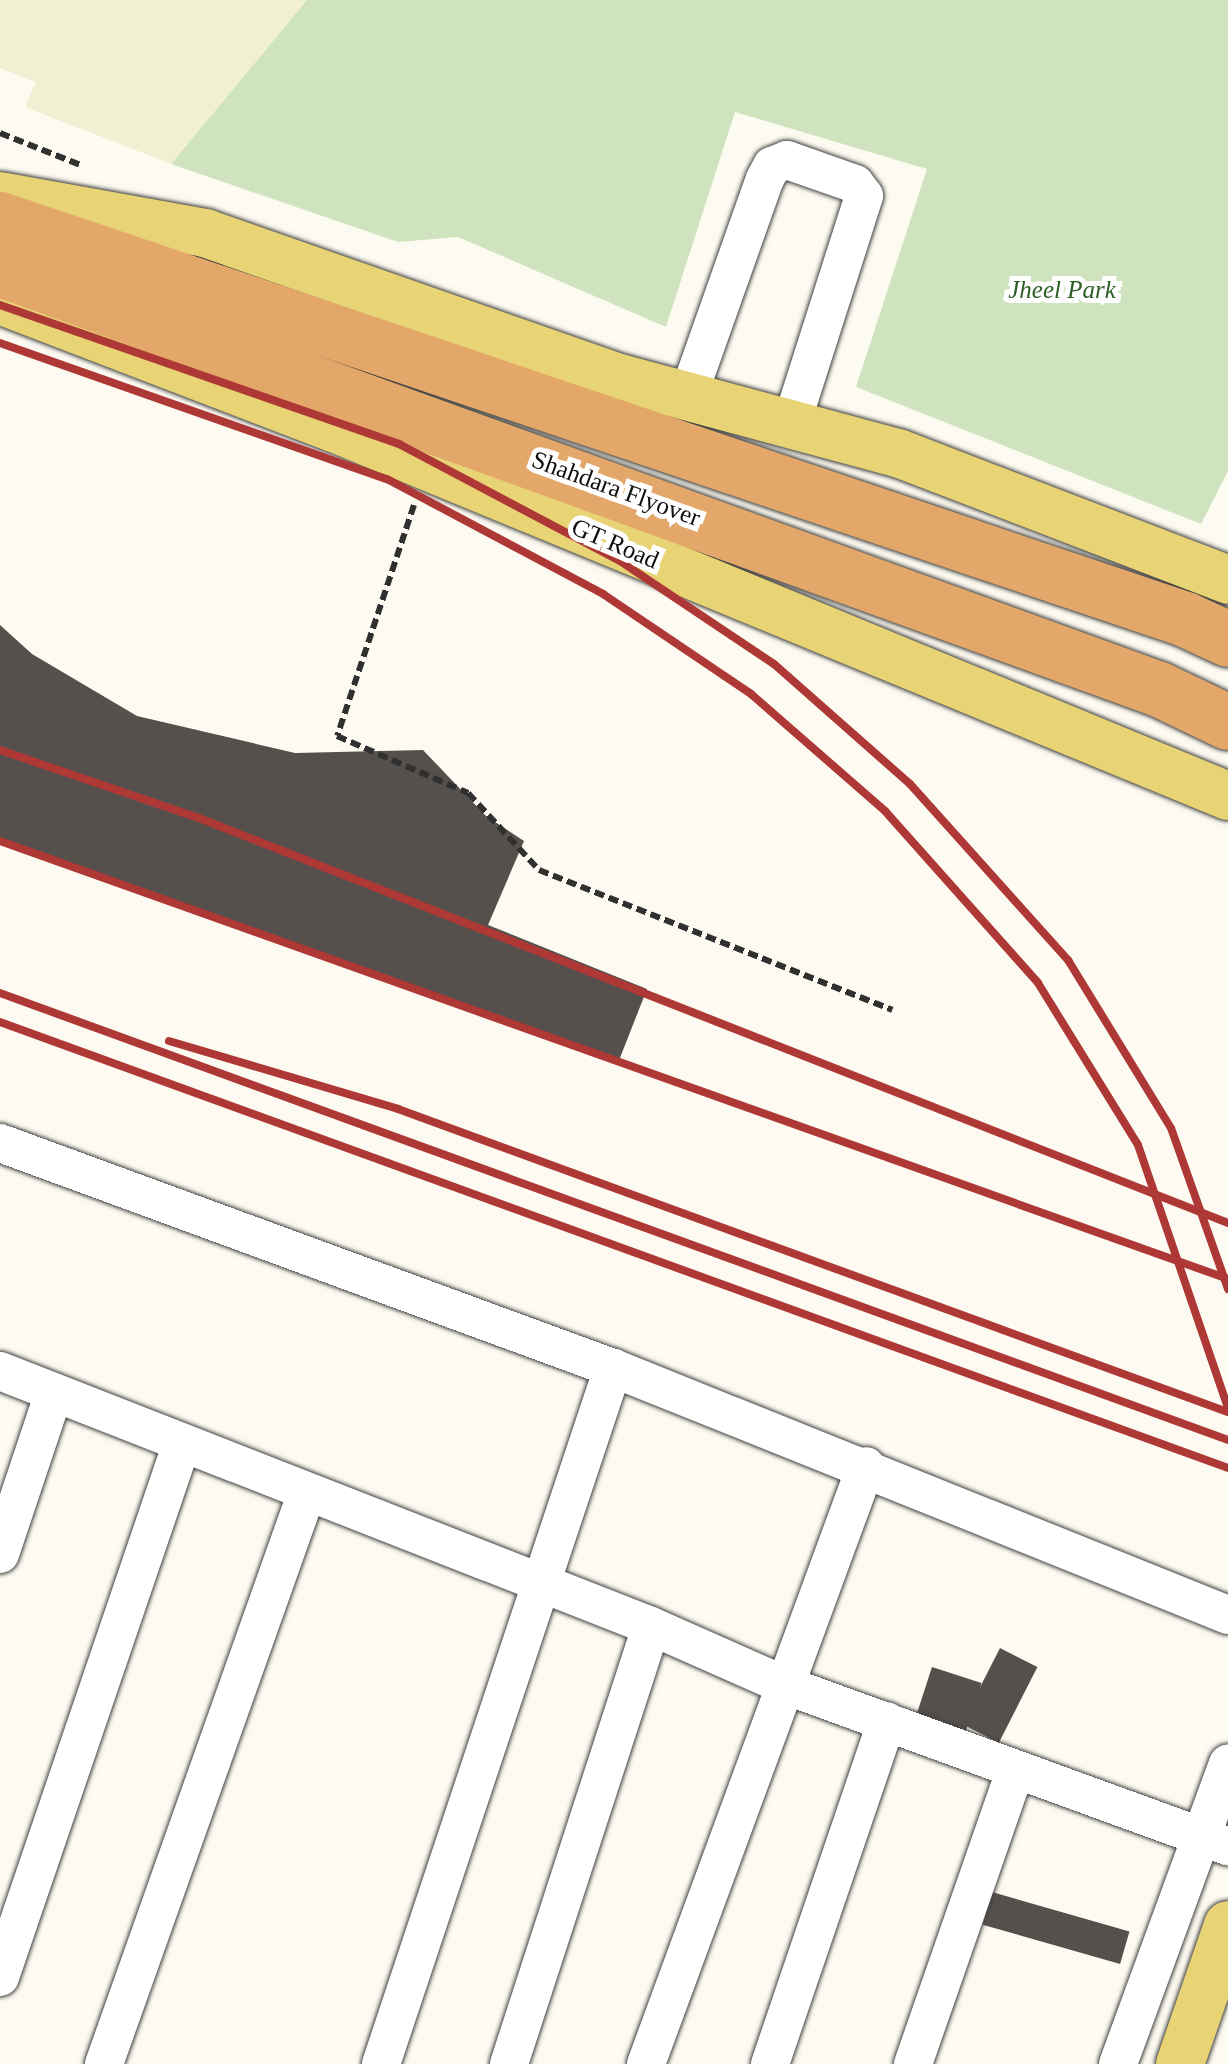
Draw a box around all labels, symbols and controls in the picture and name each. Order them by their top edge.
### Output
park label: Jheel Park [1008,275,1116,305]
street label: Shahdara Flyover [528,445,704,533]
street label: GT Road [567,512,663,576]

